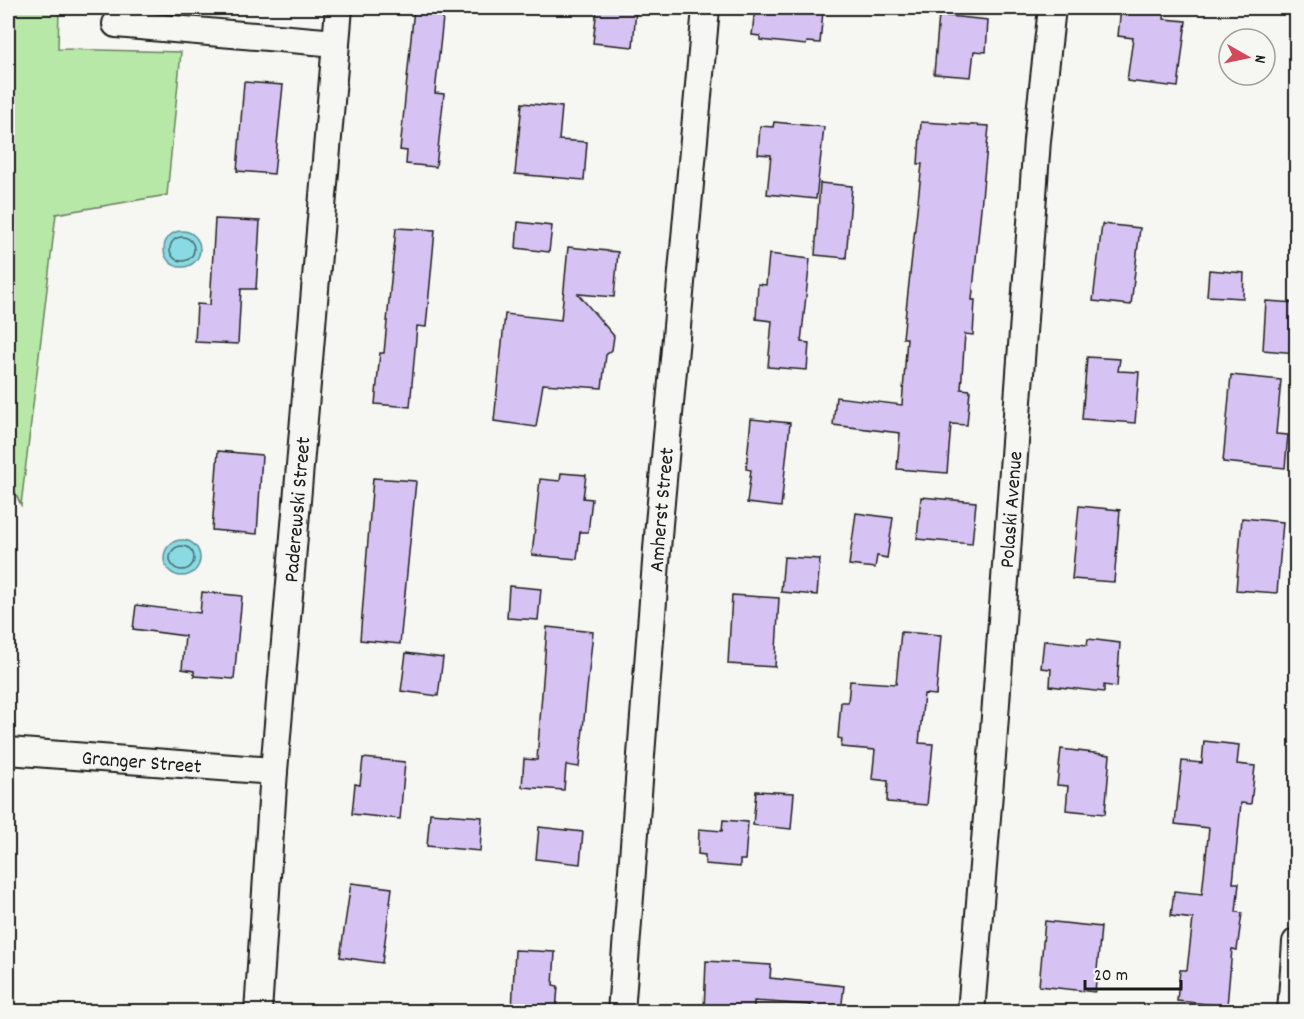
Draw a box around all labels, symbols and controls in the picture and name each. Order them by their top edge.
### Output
north arrow [1217,27,1277,87]
text: N [1247,53,1271,65]
street label: Paderewski Street [278,435,320,584]
street label: Amherst Street [643,446,684,573]
street label: Polaski Avenue [994,450,1032,569]
street label: Granger Street [80,745,203,784]
scale bar [1085,953,1181,991]
text: 20 m [1094,964,1128,989]

